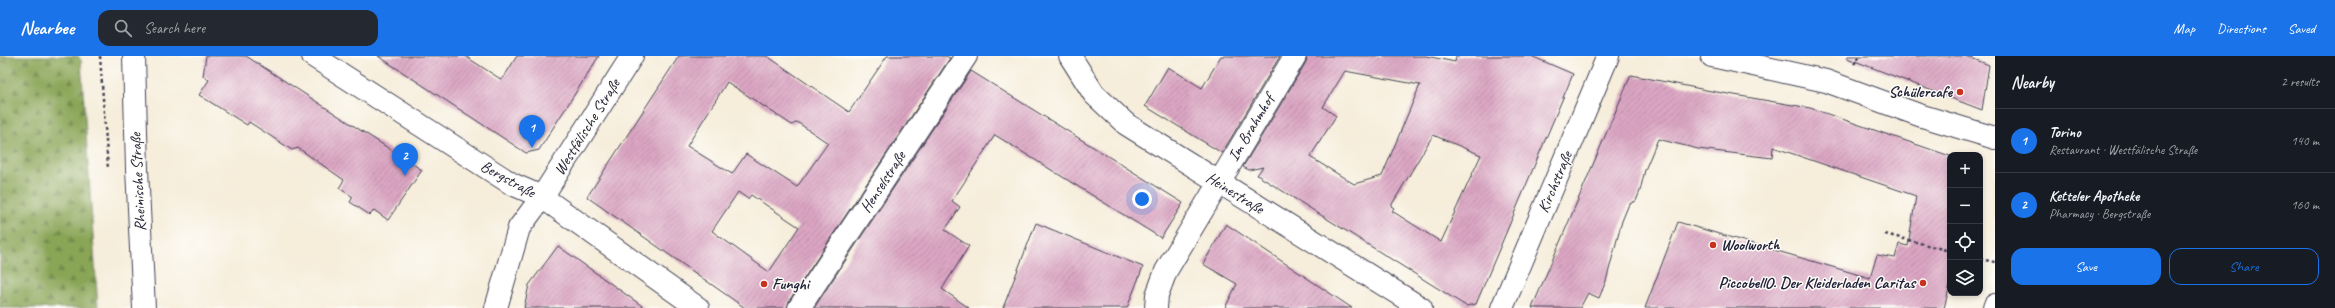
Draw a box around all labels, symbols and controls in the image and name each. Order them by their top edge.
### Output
search box [98,10,378,46]
text: Nearbee [20,16,74,40]
icon: search [112,17,134,39]
text: Search here [144,19,205,38]
text: Map [2174,20,2195,37]
text: Directions [2217,20,2266,37]
text: Saved [2288,20,2315,37]
text: Nearby [2011,72,2054,93]
street label: Westfälische Straße [549,74,626,179]
text: 2 results [2281,74,2319,90]
place label: Schülercafe [1888,82,1954,102]
street label: Im Brahmhof [1223,87,1281,165]
marker: Schülercafe [1955,87,1965,97]
pin: 1 [519,115,545,148]
text: Torino [2049,123,2081,142]
street label: Rheinische Straße [125,130,151,232]
text: 1 [2021,133,2027,149]
text: 140 m [2291,133,2319,149]
text: Restaurant · Westfälische Straße [2049,142,2197,158]
pin: 2 [392,143,418,176]
street label: Henselstraße [856,146,911,217]
street label: Kirchstraße [1533,147,1578,216]
map controls [1947,152,1983,296]
button: + [1947,152,1983,188]
street label: Bergstraße [477,156,540,203]
street label: Heinestraße [1202,167,1269,220]
text: Ketteler Apotheke [2049,187,2139,206]
button: − [1947,188,1983,224]
your location [1132,189,1152,209]
text: 2 [2021,197,2027,213]
text: 160 m [2291,197,2319,213]
text: Pharmacy · Bergstraße [2049,206,2150,222]
button: locate [1947,224,1983,260]
place label: Woolworth [1721,235,1780,255]
marker: Woolworth [1708,240,1718,250]
button: Save [2011,248,2161,285]
button: Share [2169,248,2319,285]
button: layers [1947,260,1983,296]
place label: PiccobellO. Der Kleiderladen Caritas [1718,273,1916,293]
place label: Funghi [772,274,811,294]
marker: PiccobellO. Der Kleiderladen Caritas [1918,278,1928,288]
marker: Funghi [759,279,769,289]

